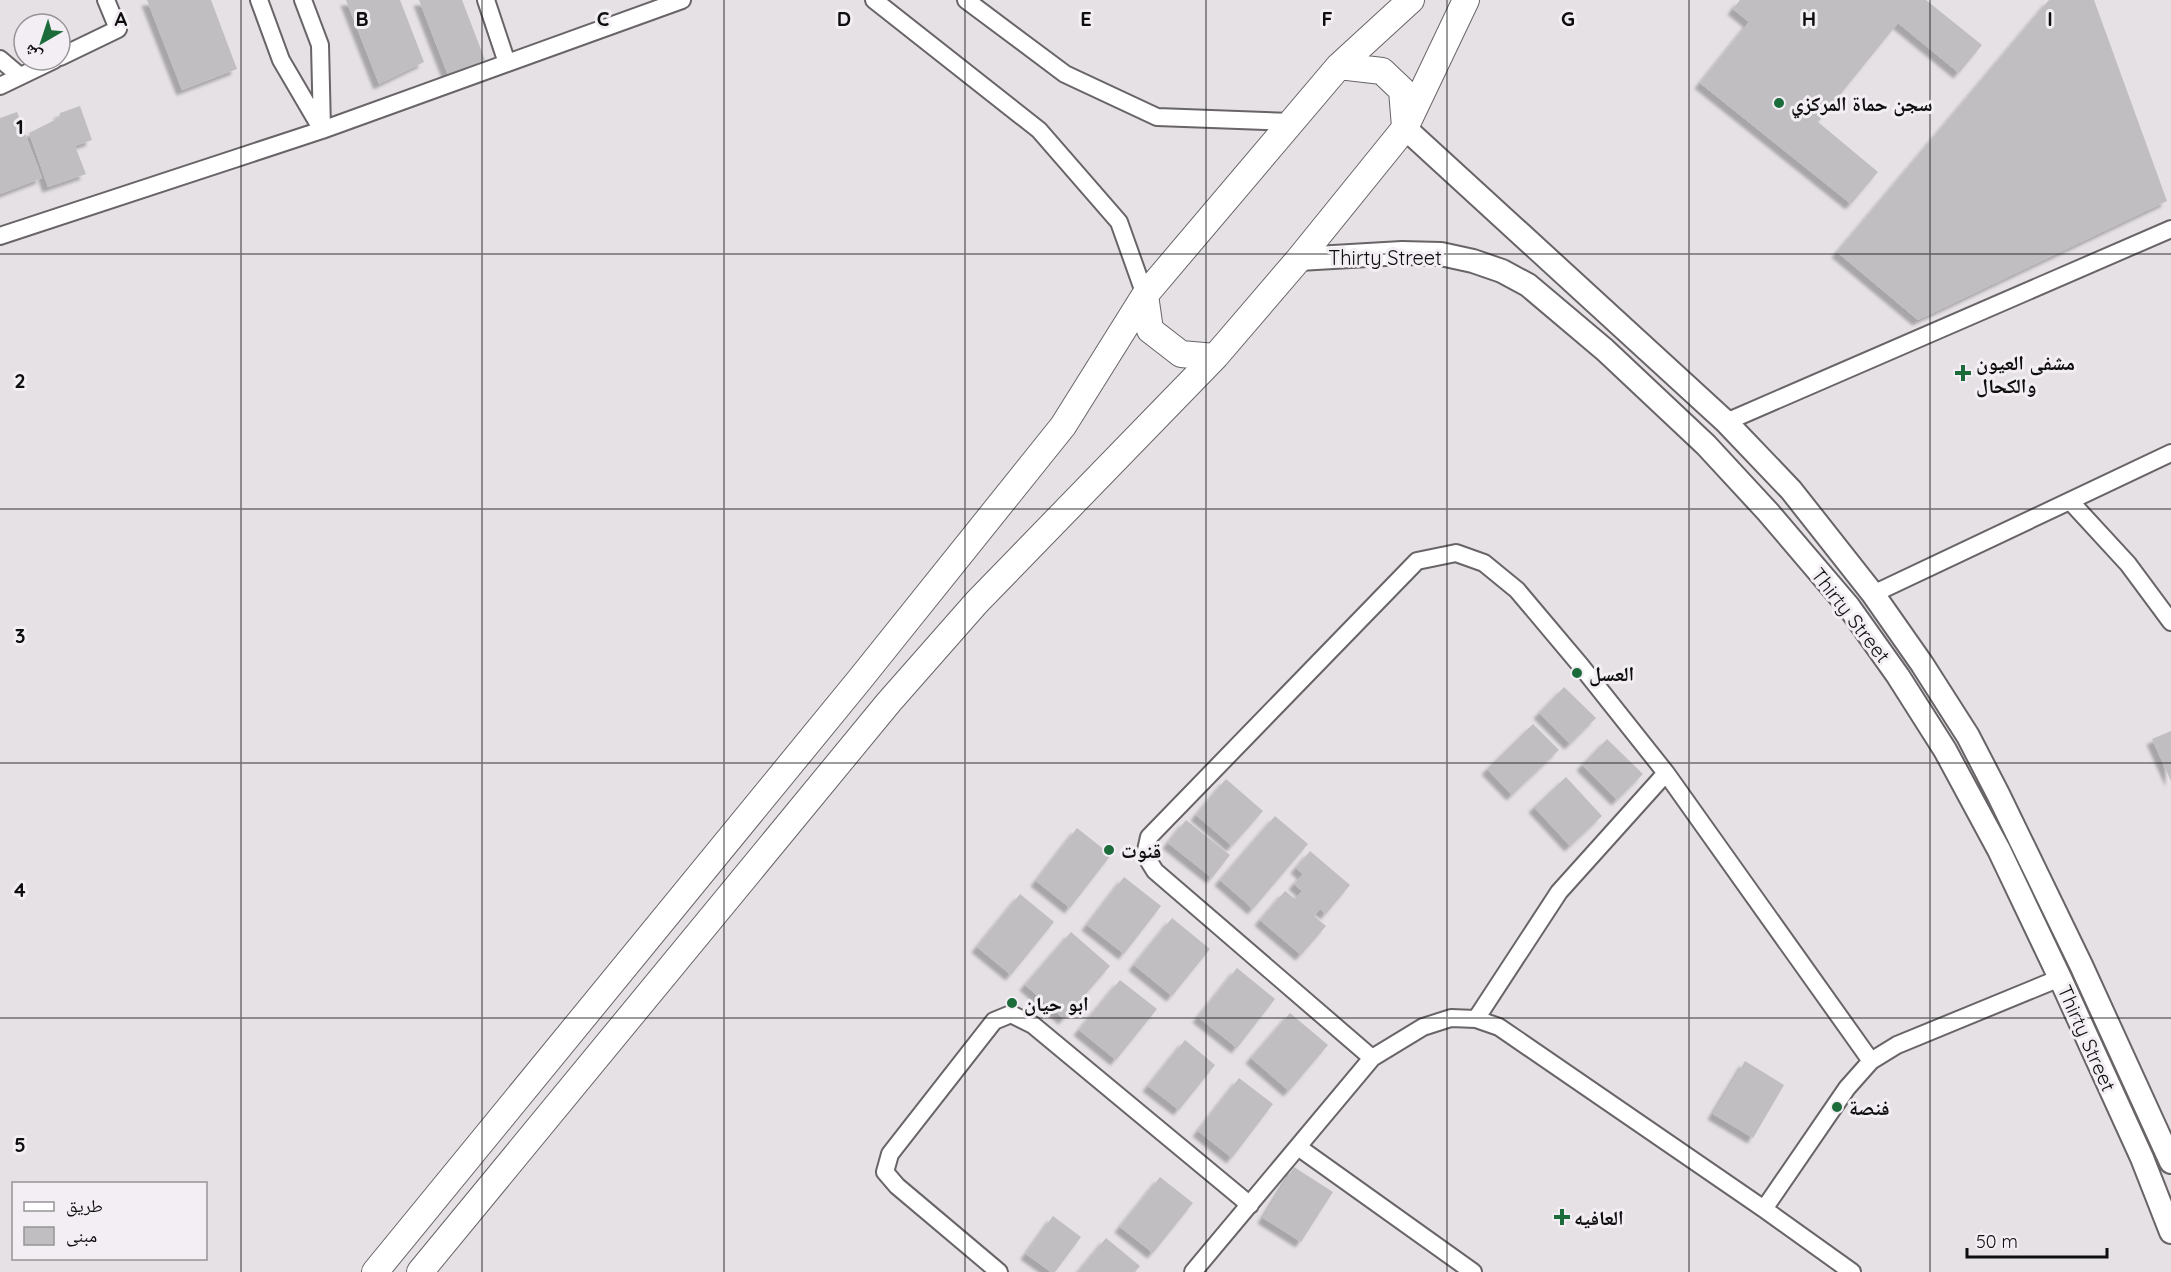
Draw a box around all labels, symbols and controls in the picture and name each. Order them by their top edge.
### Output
text: A [115,6,128,31]
text: B [355,6,369,31]
text: C [597,6,610,31]
text: D [837,6,851,31]
text: E [1080,6,1092,31]
text: F [1321,6,1333,31]
text: G [1561,6,1575,31]
text: H [1802,6,1816,31]
text: I [2047,6,2053,31]
north arrow [12,12,72,72]
text: ش [20,41,45,67]
place label: سجن حماة المركزي [1791,91,1932,119]
marker: سجن حماة المركزي [1772,96,1786,110]
text: 1 [16,114,24,139]
street label: Thirty Street [1328,245,1442,270]
place label: مشفى العيون والكحال [1976,350,2075,398]
marker: مشفى العيون والكحال [1954,364,1972,382]
text: 2 [14,368,26,393]
street label: Thirty Street [1806,563,1896,668]
text: 3 [15,623,25,648]
place label: العسل [1589,661,1634,687]
marker: العسل [1570,666,1584,680]
place label: قنوت [1121,838,1161,863]
marker: قنوت [1102,843,1116,857]
text: 4 [14,877,26,902]
street label: Thirty Street [2052,981,2122,1095]
place label: ابو حيان [1024,991,1089,1016]
marker: ابو حيان [1005,996,1019,1010]
place label: فنصة [1849,1095,1890,1120]
marker: فنصة [1830,1100,1844,1114]
text: 5 [14,1132,26,1157]
legend [12,1182,207,1260]
text: طريق [66,1194,103,1217]
place label: العافيه [1574,1205,1624,1230]
marker: العافيه [1555,1210,1569,1224]
scale bar [1967,1221,2106,1259]
text: مبنى [66,1224,97,1247]
text: 50 m [1976,1230,2018,1253]

